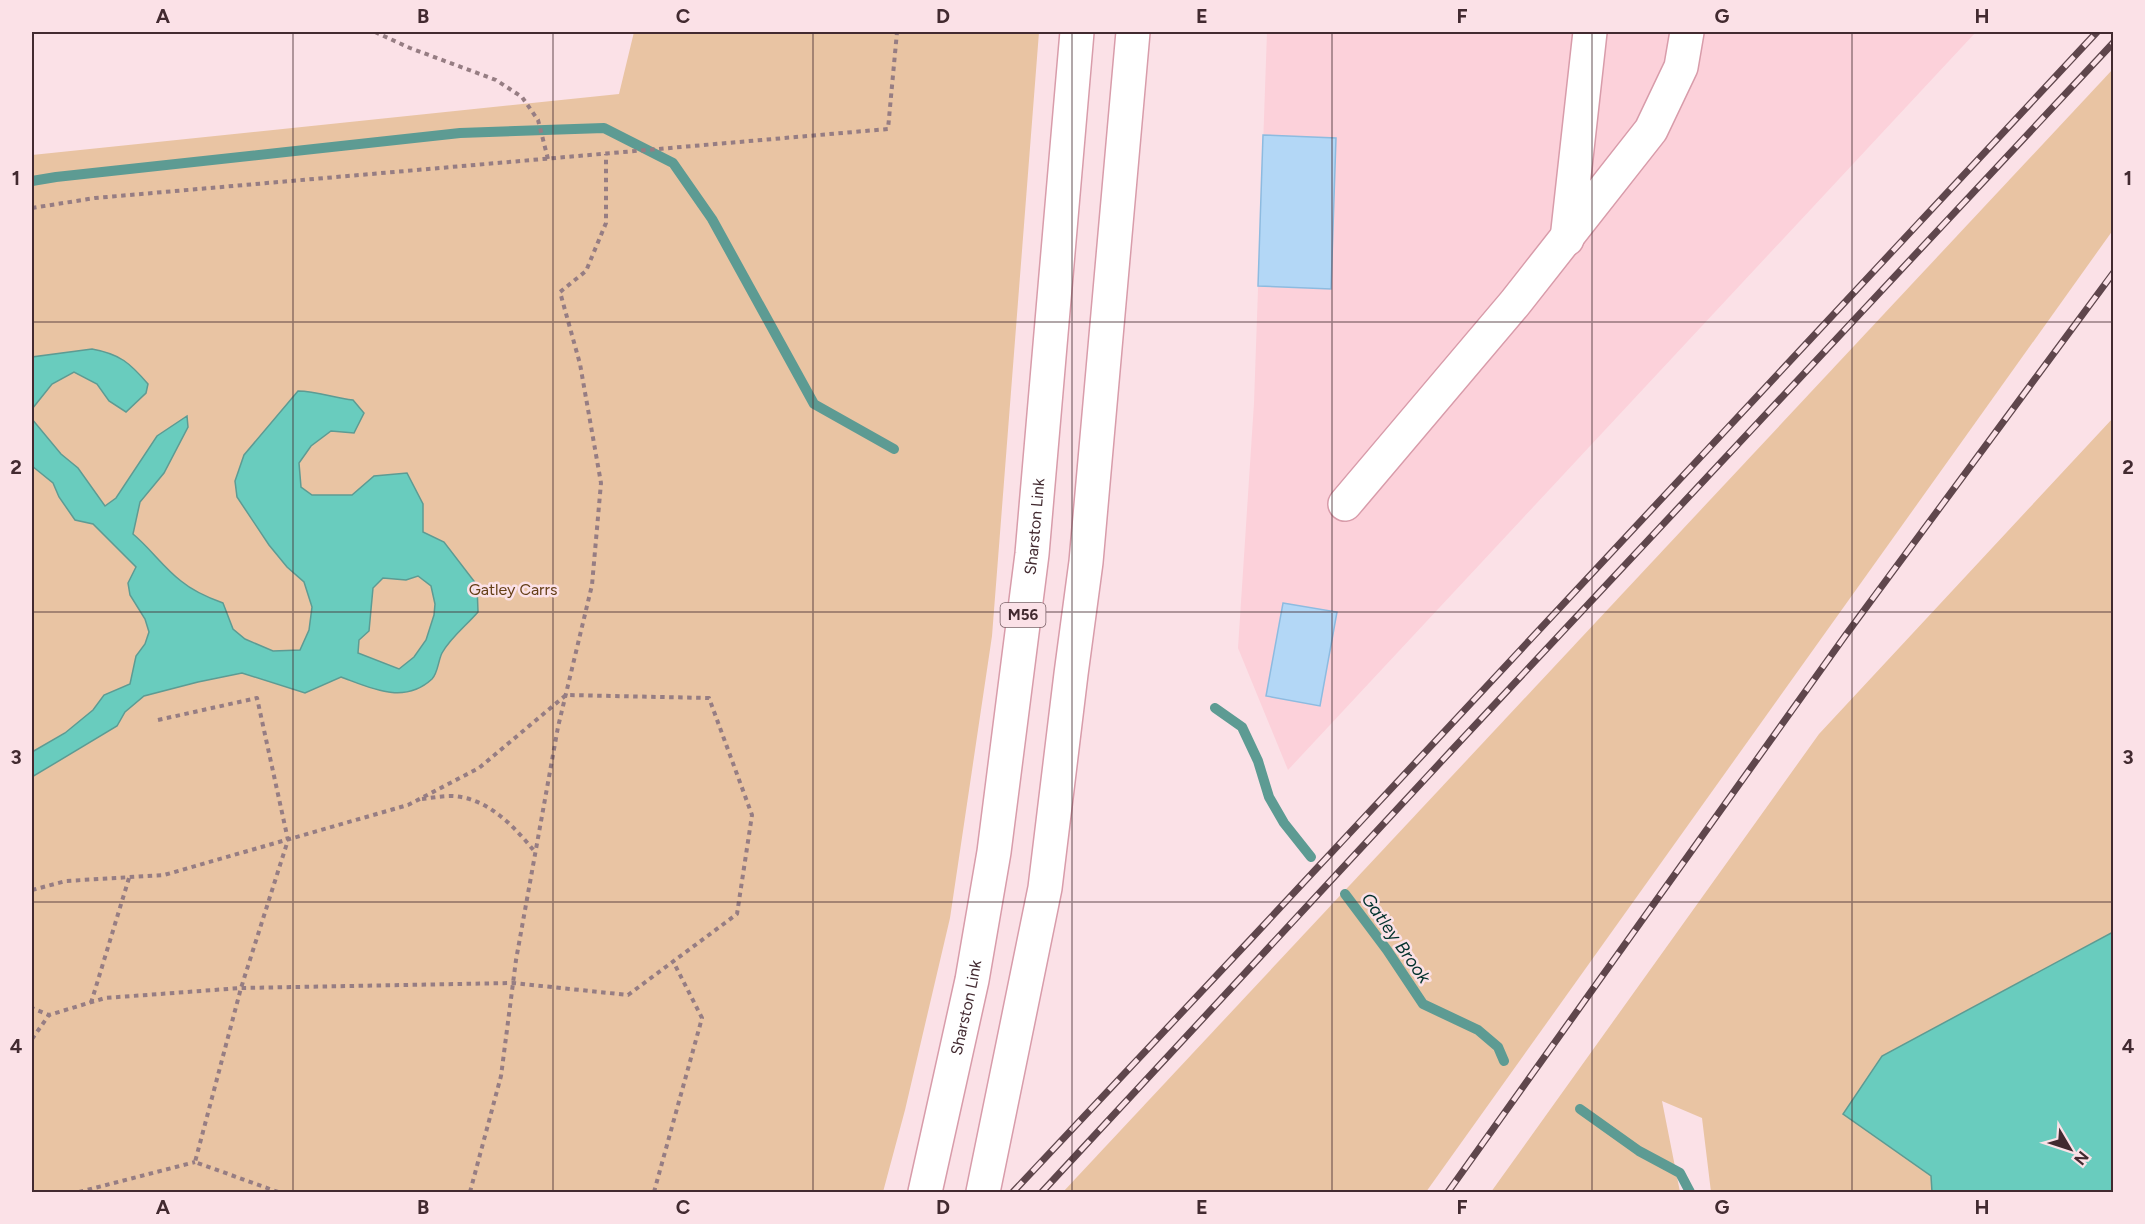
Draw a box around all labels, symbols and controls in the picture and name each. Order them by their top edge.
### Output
text: A [156,4,171,28]
text: B [417,4,429,28]
text: C [676,4,690,28]
text: D [936,4,950,28]
text: E [1196,4,1208,28]
text: F [1456,4,1468,28]
text: G [1715,4,1730,28]
text: H [1975,4,1990,28]
text: 1 [12,166,20,190]
text: 1 [2124,166,2132,190]
text: 2 [10,455,22,479]
text: 2 [2122,455,2134,479]
street label: Sharston Link [1020,477,1049,576]
park label: Gatley Carrs [469,580,557,599]
road number: M56 [1000,603,1046,627]
text: 3 [10,745,22,769]
text: 3 [2122,745,2134,769]
water label: Gatley Brook [1357,888,1436,989]
street label: Sharston Link [947,958,985,1057]
text: 4 [10,1034,23,1058]
text: 4 [2122,1034,2135,1058]
north arrow [2040,1119,2100,1179]
text: N [2070,1147,2093,1169]
text: A [156,1195,171,1219]
text: B [417,1195,429,1219]
text: C [676,1195,690,1219]
text: D [936,1195,950,1219]
text: E [1196,1195,1208,1219]
text: F [1456,1195,1468,1219]
text: G [1715,1195,1730,1219]
text: H [1975,1195,1990,1219]

